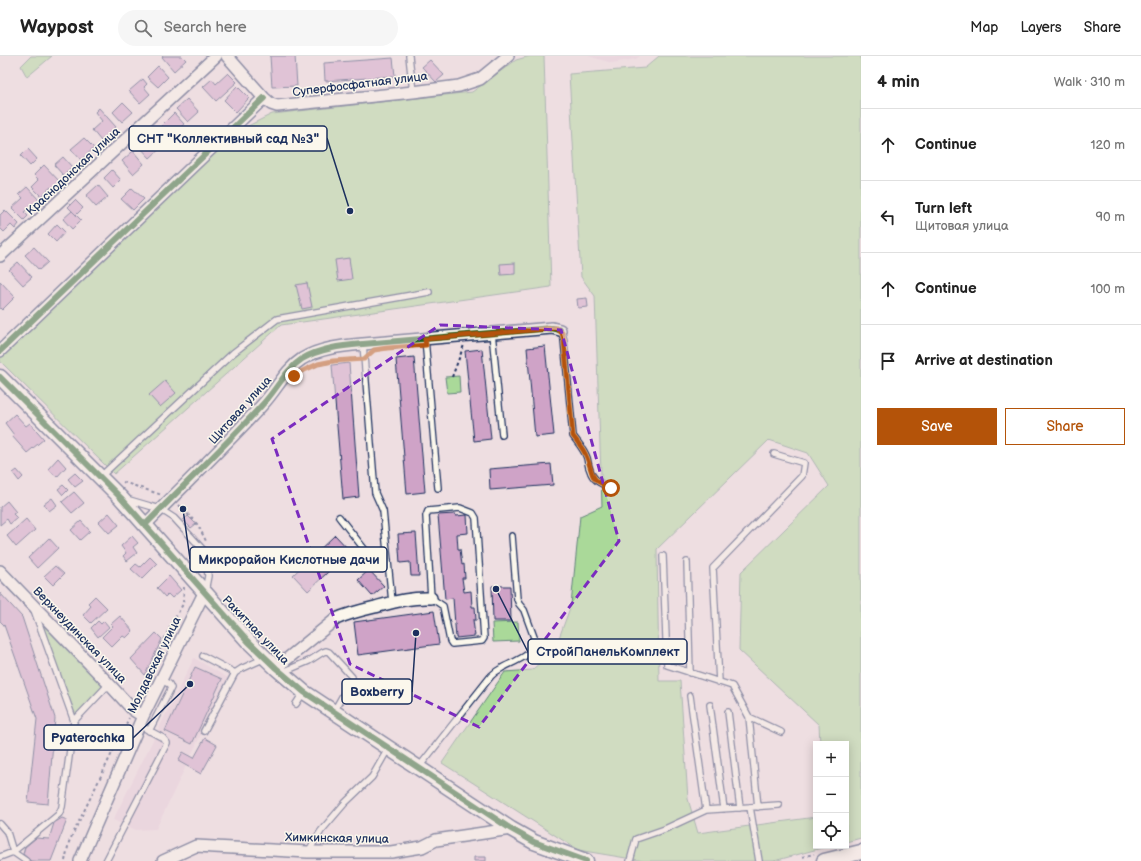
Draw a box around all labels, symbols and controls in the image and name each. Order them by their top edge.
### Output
search box [118,10,398,46]
text: Waypost [20,16,94,39]
icon: search [132,17,154,39]
text: Search here [164,18,247,37]
text: Map [970,19,998,36]
text: Layers [1020,19,1062,36]
text: Share [1084,19,1121,36]
street label: Суперфосфатная улица [292,69,428,100]
text: 4 min [877,72,920,92]
text: Walk · 310 m [1054,74,1125,90]
street label: Краснодонская улица [23,124,123,219]
callout: СНТ "Коллективный сад №3" [129,126,327,151]
text: СНТ "Коллективный сад №3" [137,131,319,147]
icon: ahead [877,134,899,156]
text: Continue [915,135,977,154]
text: 120 m [1090,137,1125,153]
text: Turn left [915,199,972,218]
icon: left [877,206,899,228]
text: 90 m [1096,209,1125,225]
text: Щитовая улица [915,218,1009,234]
icon: ahead [877,278,899,300]
text: Continue [915,279,977,298]
text: 100 m [1090,281,1125,297]
icon: arrive [877,350,899,372]
text: Arrive at destination [915,351,1053,370]
route end [285,367,303,385]
street label: Щитовая улица [206,373,275,447]
button: Save [877,408,997,445]
button: Share [1005,408,1125,445]
route start [602,479,620,497]
callout: Микрорайон Кислотные дачи [190,547,387,572]
text: Микрорайон Кислотные дачи [198,552,380,568]
street label: Верхнеудинская улица [30,584,130,687]
street label: Ракитная улица [219,593,292,668]
street label: Молдавская улица [124,614,184,716]
callout: СтройПанельКомплект [528,639,687,664]
text: СтройПанельКомплект [536,644,680,660]
callout: Boxberry [342,679,412,704]
text: Boxberry [350,684,404,700]
callout: Pyaterochka [44,725,133,750]
text: Pyaterochka [51,730,125,746]
map controls [813,741,849,849]
button: + [813,741,849,777]
button: − [813,777,849,813]
button: locate [813,813,849,849]
street label: Химкинская улица [285,830,389,847]

